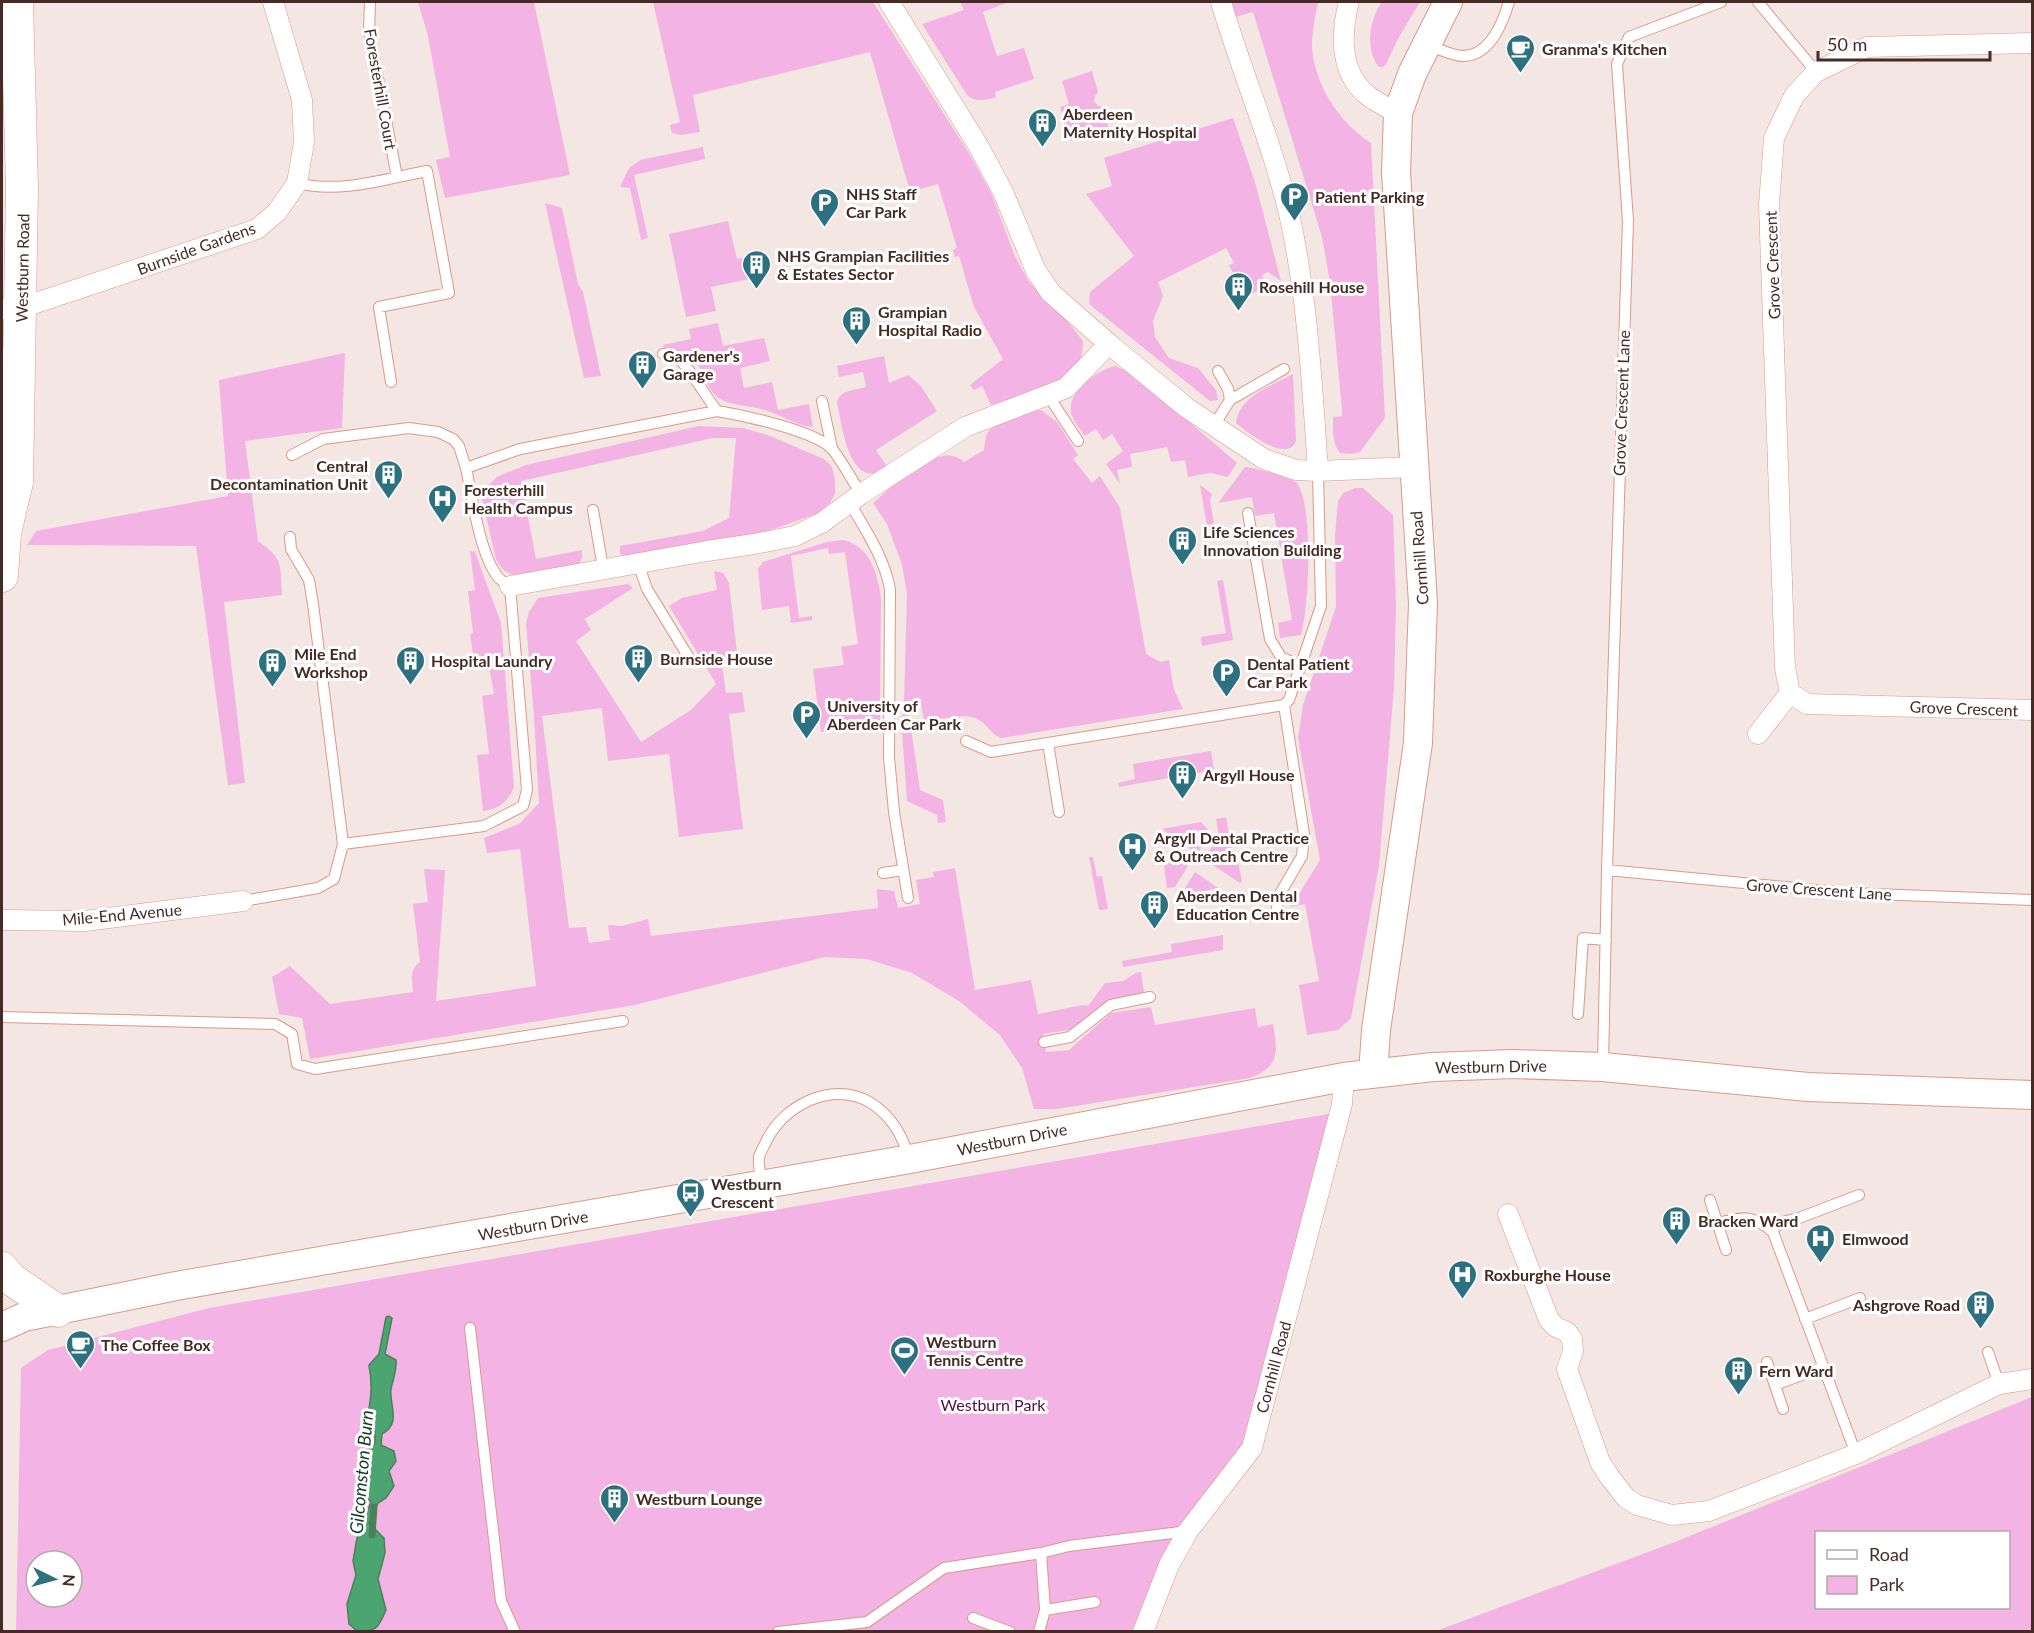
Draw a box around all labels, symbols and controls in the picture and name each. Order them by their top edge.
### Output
scale bar [1818,24,1990,62]
street label: Foresterhill Court [361,27,401,151]
cafe icon: Granma's Kitchen [1505,32,1537,74]
text: 50 m [1827,33,1867,55]
place label: Granma's Kitchen [1542,39,1667,58]
place label: Aberdeen Maternity Hospital [1062,104,1197,141]
building icon: Aberdeen Maternity Hospital [1026,106,1058,148]
parking icon: Patient Parking [1278,180,1310,222]
place label: NHS Staff Car Park [846,184,917,221]
parking icon: NHS Staff Car Park [809,186,841,228]
place label: Patient Parking [1315,187,1425,206]
street label: Grove Crescent [1761,210,1783,320]
street label: Westburn Road [12,213,32,323]
street label: Burnside Gardens [134,218,258,278]
place label: NHS Grampian Facilities & Estates Sector [777,246,949,283]
building icon: NHS Grampian Facilities & Estates Sector [740,248,772,290]
building icon: Rosehill House [1222,270,1254,312]
place label: Rosehill House [1259,277,1365,296]
place label: Grampian Hospital Radio [878,302,982,339]
building icon: Grampian Hospital Radio [841,304,873,346]
street label: Grove Crescent Lane [1609,330,1633,476]
place label: Gardener's Garage [663,346,740,383]
building icon: Gardener's Garage [626,348,658,390]
place label: Central Decontamination Unit [210,456,368,493]
building icon: Central Decontamination Unit [373,458,405,500]
place label: Foresterhill Health Campus [464,480,573,517]
hospital icon: Foresterhill Health Campus [427,482,459,524]
street label: Cornhill Road [1406,510,1432,606]
place label: Life Sciences Innovation Building [1203,522,1342,559]
building icon: Life Sciences Innovation Building [1166,524,1198,566]
building icon: Burnside House [623,642,655,684]
place label: Mile End Workshop [294,644,368,681]
building icon: Hospital Laundry [394,644,426,686]
building icon: Mile End Workshop [257,646,289,688]
place label: Burnside House [660,649,773,668]
place label: Hospital Laundry [431,651,553,670]
place label: Dental Patient Car Park [1247,654,1350,691]
parking icon: Dental Patient Car Park [1210,656,1242,698]
place label: University of Aberdeen Car Park [826,696,962,733]
street label: Grove Crescent [1909,697,2019,719]
parking icon: University of Aberdeen Car Park [790,698,822,740]
building icon: Argyll House [1166,758,1198,800]
place label: Argyll House [1202,765,1295,784]
place label: Argyll Dental Practice & Outreach Centre [1153,828,1309,865]
hospital icon: Argyll Dental Practice & Outreach Centre [1117,830,1149,872]
street label: Grove Crescent Lane [1745,874,1893,904]
place label: Aberdeen Dental Education Centre [1175,886,1300,923]
building icon: Aberdeen Dental Education Centre [1139,888,1171,930]
street label: Mile-End Avenue [61,899,183,929]
street label: Westburn Drive [1435,1056,1547,1076]
street label: Westburn Drive [955,1119,1069,1159]
place label: Westburn Crescent [711,1174,781,1211]
bus stop icon: Westburn Crescent [674,1176,706,1218]
building icon: Bracken Ward [1661,1204,1693,1246]
street label: Westburn Drive [476,1206,590,1244]
place label: Bracken Ward [1698,1211,1798,1230]
hospital icon: Elmwood [1805,1222,1837,1264]
place label: Elmwood [1842,1229,1909,1248]
hospital icon: Roxburghe House [1447,1258,1479,1300]
place label: Roxburghe House [1484,1265,1611,1284]
building icon: Ashgrove Road [1965,1288,1997,1330]
place label: Ashgrove Road [1852,1295,1960,1314]
street label: Cornhill Road [1252,1319,1294,1415]
cafe icon: The Coffee Box [64,1328,96,1370]
place label: Westburn Tennis Centre [926,1332,1024,1369]
sports icon: Westburn Tennis Centre [889,1334,921,1376]
place label: The Coffee Box [101,1335,211,1354]
building icon: Fern Ward [1722,1354,1754,1396]
place label: Fern Ward [1759,1361,1833,1380]
park label: Westburn Park [941,1395,1046,1414]
water label: Gilcomston Burn [345,1409,377,1535]
building icon: Westburn Lounge [599,1482,631,1524]
place label: Westburn Lounge [636,1489,763,1508]
legend [1815,1531,2010,1609]
text: Road [1869,1543,1909,1565]
north arrow [24,1549,84,1609]
text: N [59,1573,79,1587]
text: Park [1869,1573,1905,1595]

